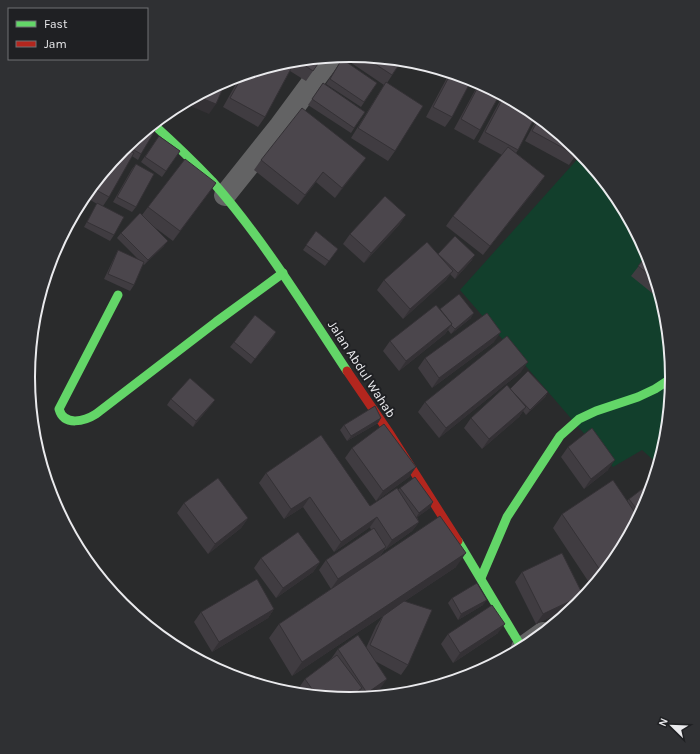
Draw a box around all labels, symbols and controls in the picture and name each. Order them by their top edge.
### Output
legend [8,8,148,60]
text: Fast [44,17,68,31]
text: Jam [44,37,67,51]
street label: Jalan Abdul Wahab [325,318,399,420]
north arrow [652,706,692,746]
text: N [656,716,671,728]

